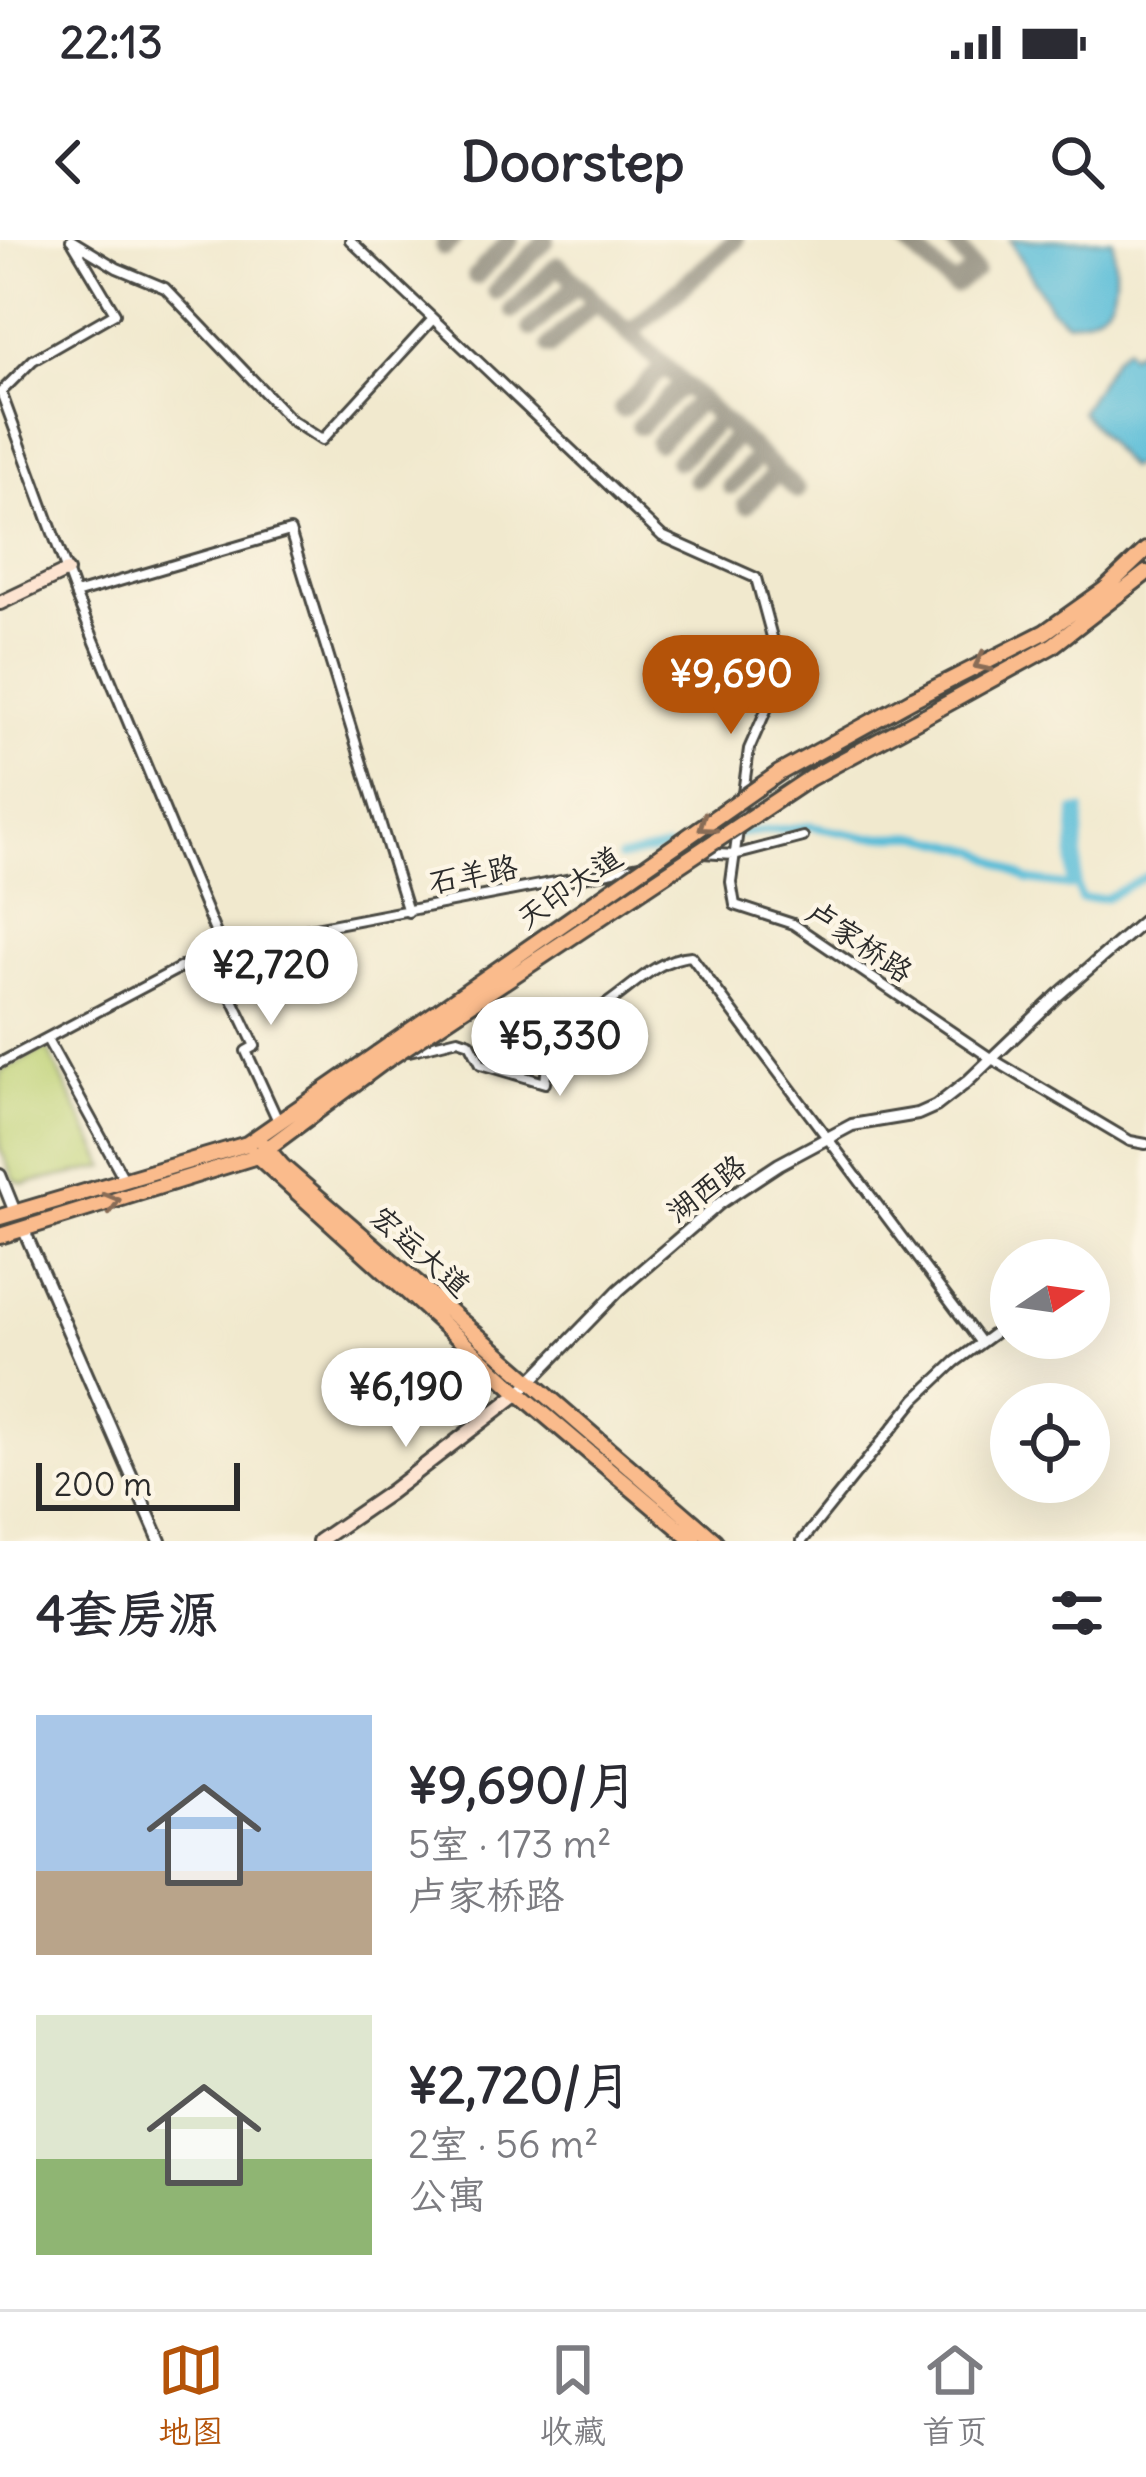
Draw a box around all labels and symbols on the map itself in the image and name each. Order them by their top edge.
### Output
pin: ¥9,690 [633,635,829,737]
one-way arrow [973,649,994,673]
one-way arrow [697,811,719,833]
street label: 天印大道 [509,837,629,937]
street label: 石羊路 [425,847,521,901]
street label: 卢家桥路 [800,892,920,990]
pin: ¥2,720 [173,926,369,1028]
pin: ¥5,330 [462,997,658,1099]
street label: 湖西路 [659,1146,753,1230]
one-way arrow [101,1191,122,1216]
street label: 宏运大道 [363,1197,479,1305]
north arrow [990,1239,1110,1359]
pin: ¥6,190 [308,1348,504,1450]
scale bar [36,1457,240,1510]

